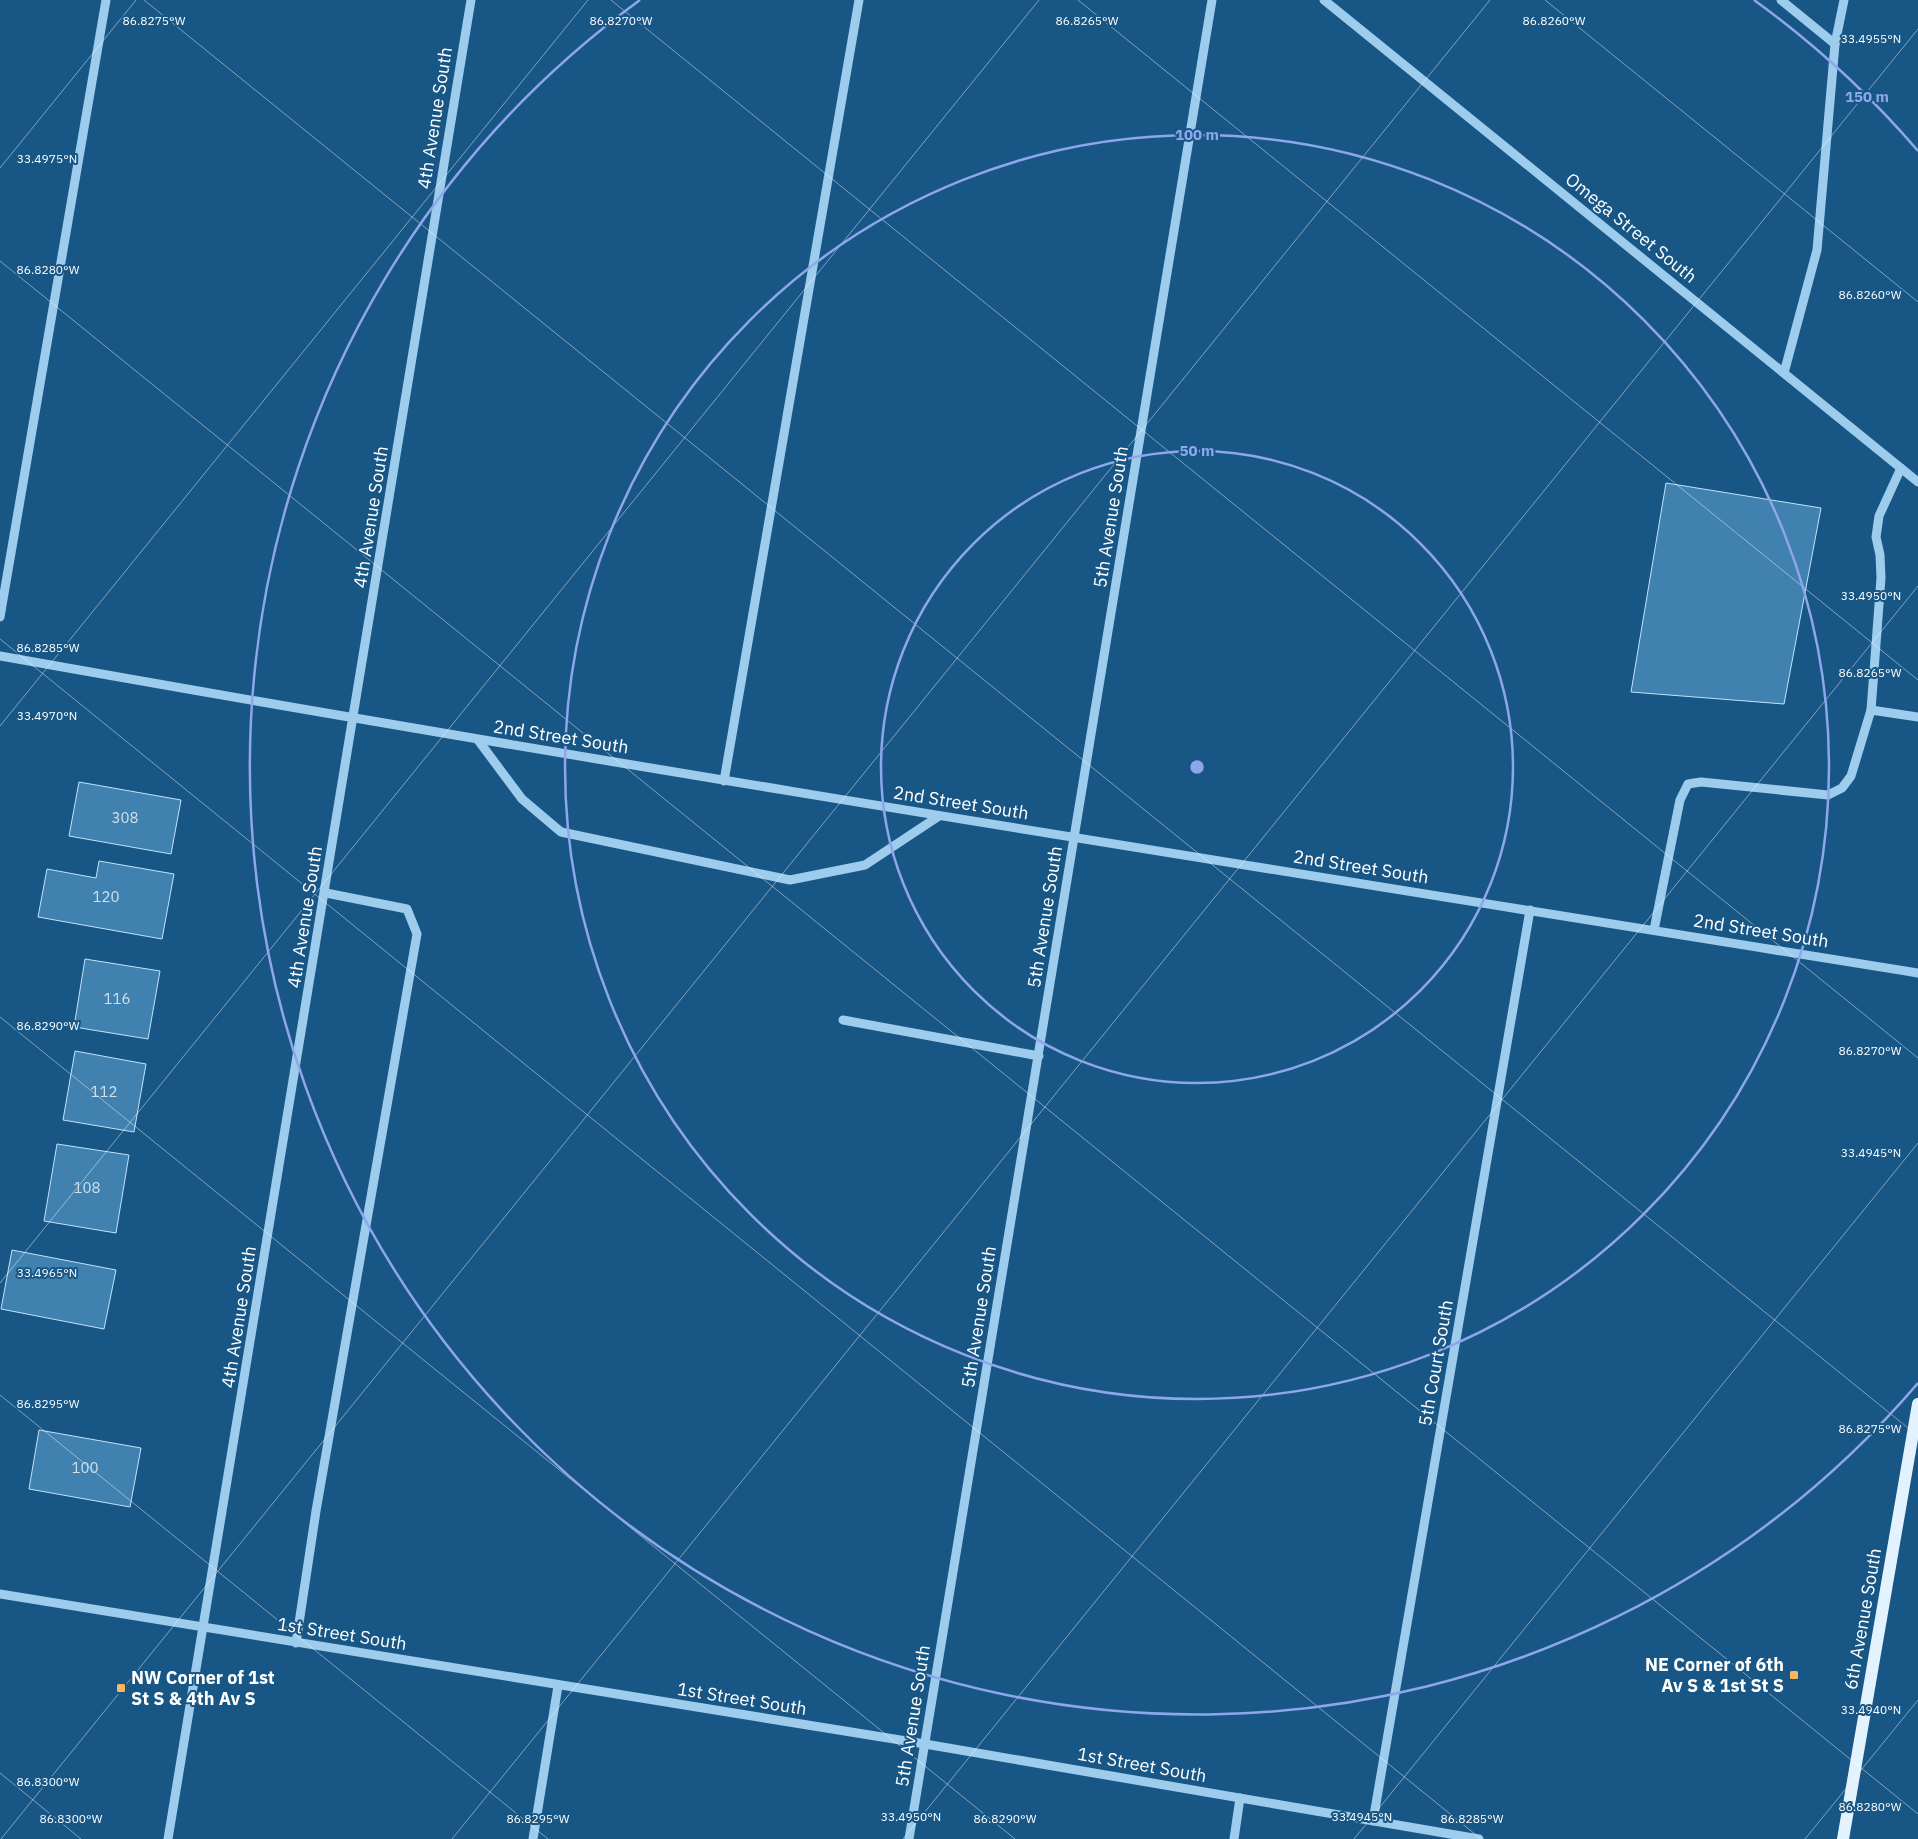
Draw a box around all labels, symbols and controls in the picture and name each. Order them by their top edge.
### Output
text: 86.8275°W [123,13,186,28]
text: 86.8270°W [590,13,653,28]
text: 86.8265°W [1056,13,1119,28]
text: 86.8260°W [1523,13,1586,28]
text: 33.4955°N [1841,31,1901,46]
street label: 4th Avenue South [412,45,457,190]
text: 150 m [1845,87,1889,106]
text: 100 m [1175,125,1219,144]
text: 33.4975°N [17,151,77,166]
street label: Omega Street South [1561,168,1702,288]
text: 86.8280°W [17,262,80,277]
text: 86.8260°W [1839,287,1902,302]
text: 50 m [1180,441,1214,460]
street label: 4th Avenue South [348,444,393,589]
street label: 5th Avenue South [1088,444,1133,589]
text: 33.4950°N [1841,588,1901,603]
text: 86.8285°W [17,640,80,655]
text: 86.8265°W [1839,665,1902,680]
text: 33.4970°N [17,708,77,723]
street label: 2nd Street South [492,714,630,759]
centre of rings [1188,758,1206,776]
street label: 2nd Street South [892,780,1030,825]
house number: 308 [111,808,139,827]
street label: 4th Avenue South [282,844,327,989]
street label: 5th Avenue South [1022,844,1067,989]
street label: 2nd Street South [1292,844,1430,889]
house number: 120 [92,887,120,906]
street label: 2nd Street South [1692,908,1830,953]
house number: 116 [103,989,131,1008]
text: 86.8290°W [17,1018,80,1033]
text: 86.8270°W [1839,1043,1902,1058]
house number: 112 [90,1082,118,1101]
text: 33.4945°N [1841,1145,1901,1160]
house number: 108 [73,1178,101,1197]
street label: 4th Avenue South [216,1244,261,1389]
street label: 5th Avenue South [956,1244,1001,1389]
text: 33.4965°N [17,1265,77,1280]
street label: 5th Court South [1413,1298,1458,1428]
text: 86.8295°W [17,1396,80,1411]
text: 86.8275°W [1839,1421,1902,1436]
house number: 100 [71,1458,99,1477]
street label: 6th Avenue South [1839,1546,1886,1691]
street label: 1st Street South [276,1612,409,1655]
street label: 5th Avenue South [890,1643,935,1788]
place label: NE Corner of 6th Av S & 1st St S [1645,1653,1784,1697]
place label: NW Corner of 1st St S & 4th Av S [131,1666,275,1710]
marker: NE Corner of 6th Av S & 1st St S [1788,1669,1800,1681]
street label: 1st Street South [676,1677,809,1720]
marker: NW Corner of 1st St S & 4th Av S [115,1682,127,1694]
text: 33.4940°N [1841,1702,1901,1717]
street label: 1st Street South [1076,1742,1209,1787]
text: 86.8300°W [17,1774,80,1789]
text: 86.8280°W [1839,1799,1902,1814]
text: 33.4950°N [881,1809,941,1824]
text: 33.4945°N [1332,1809,1392,1824]
text: 86.8300°W [40,1811,103,1826]
text: 86.8295°W [507,1811,570,1826]
text: 86.8290°W [974,1811,1037,1826]
text: 86.8285°W [1441,1811,1504,1826]

